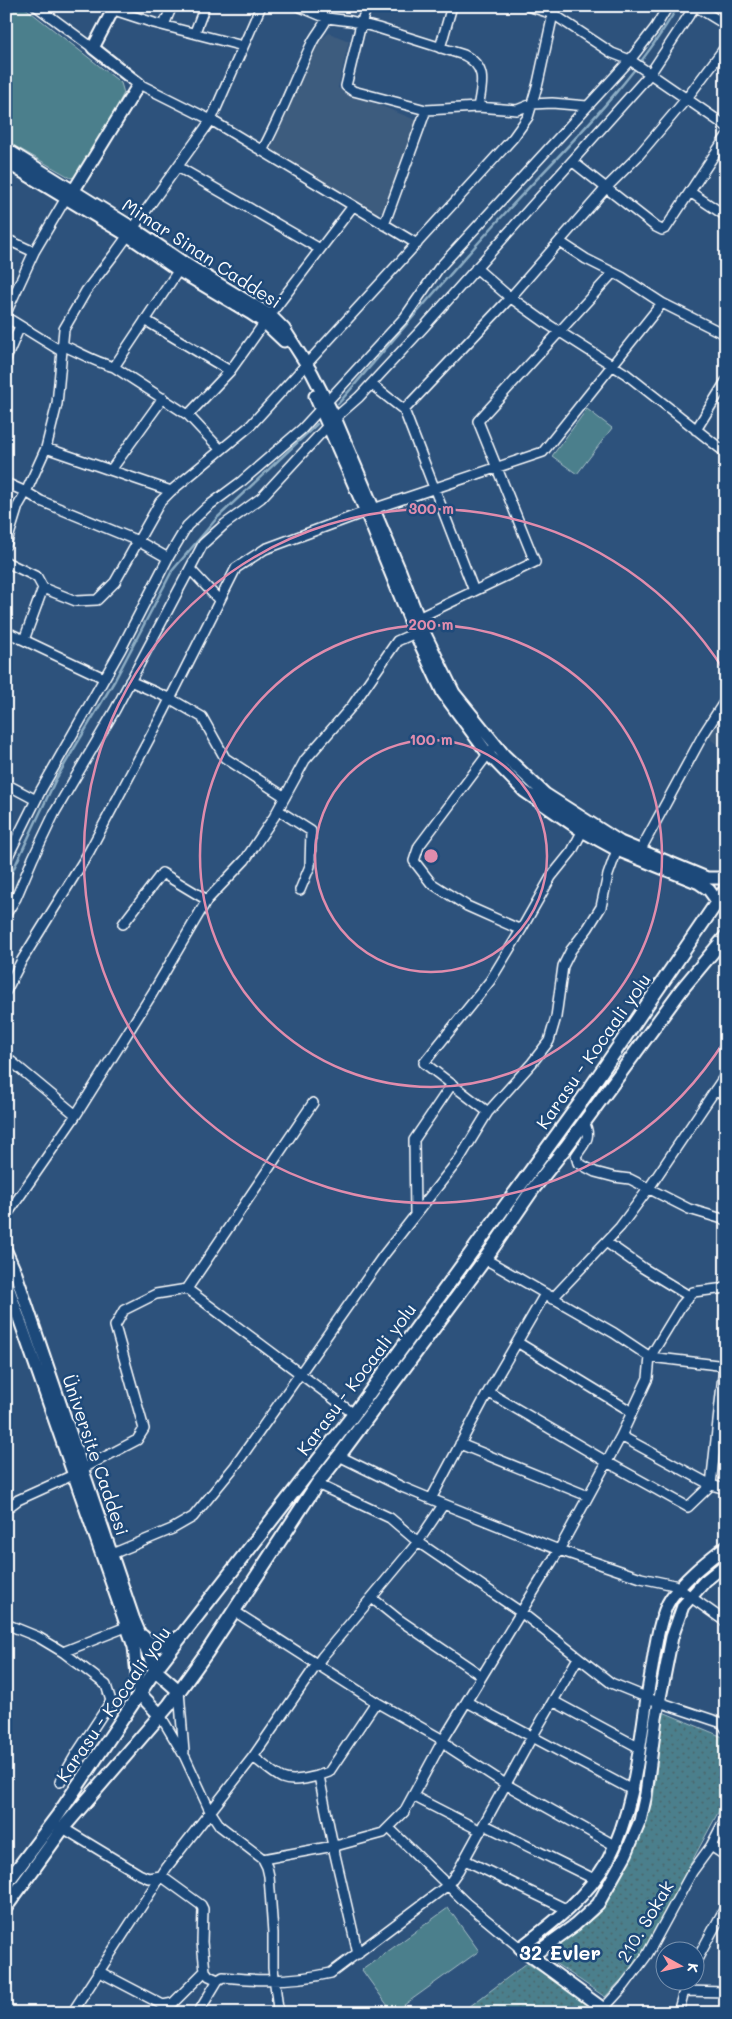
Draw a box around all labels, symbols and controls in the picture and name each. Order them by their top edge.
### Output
street label: Mimar Sinan Caddesi [118,193,286,313]
text: 300 m [408,498,454,518]
text: 200 m [409,614,454,634]
text: 100 m [409,729,453,749]
centre of rings [422,847,440,865]
street label: Karasu - Kocaali yolu [530,968,656,1134]
street label: Karasu - Kocaali yolu [291,1298,421,1460]
street label: Üniversite Caddesi [57,1371,135,1539]
street label: Karasu - Kocaali yolu [50,1621,176,1787]
street label: 210. Sokak [611,1876,679,1966]
district label: 32 Evler [519,1939,601,1965]
north arrow [654,1942,704,1992]
text: K [683,1962,703,1974]

